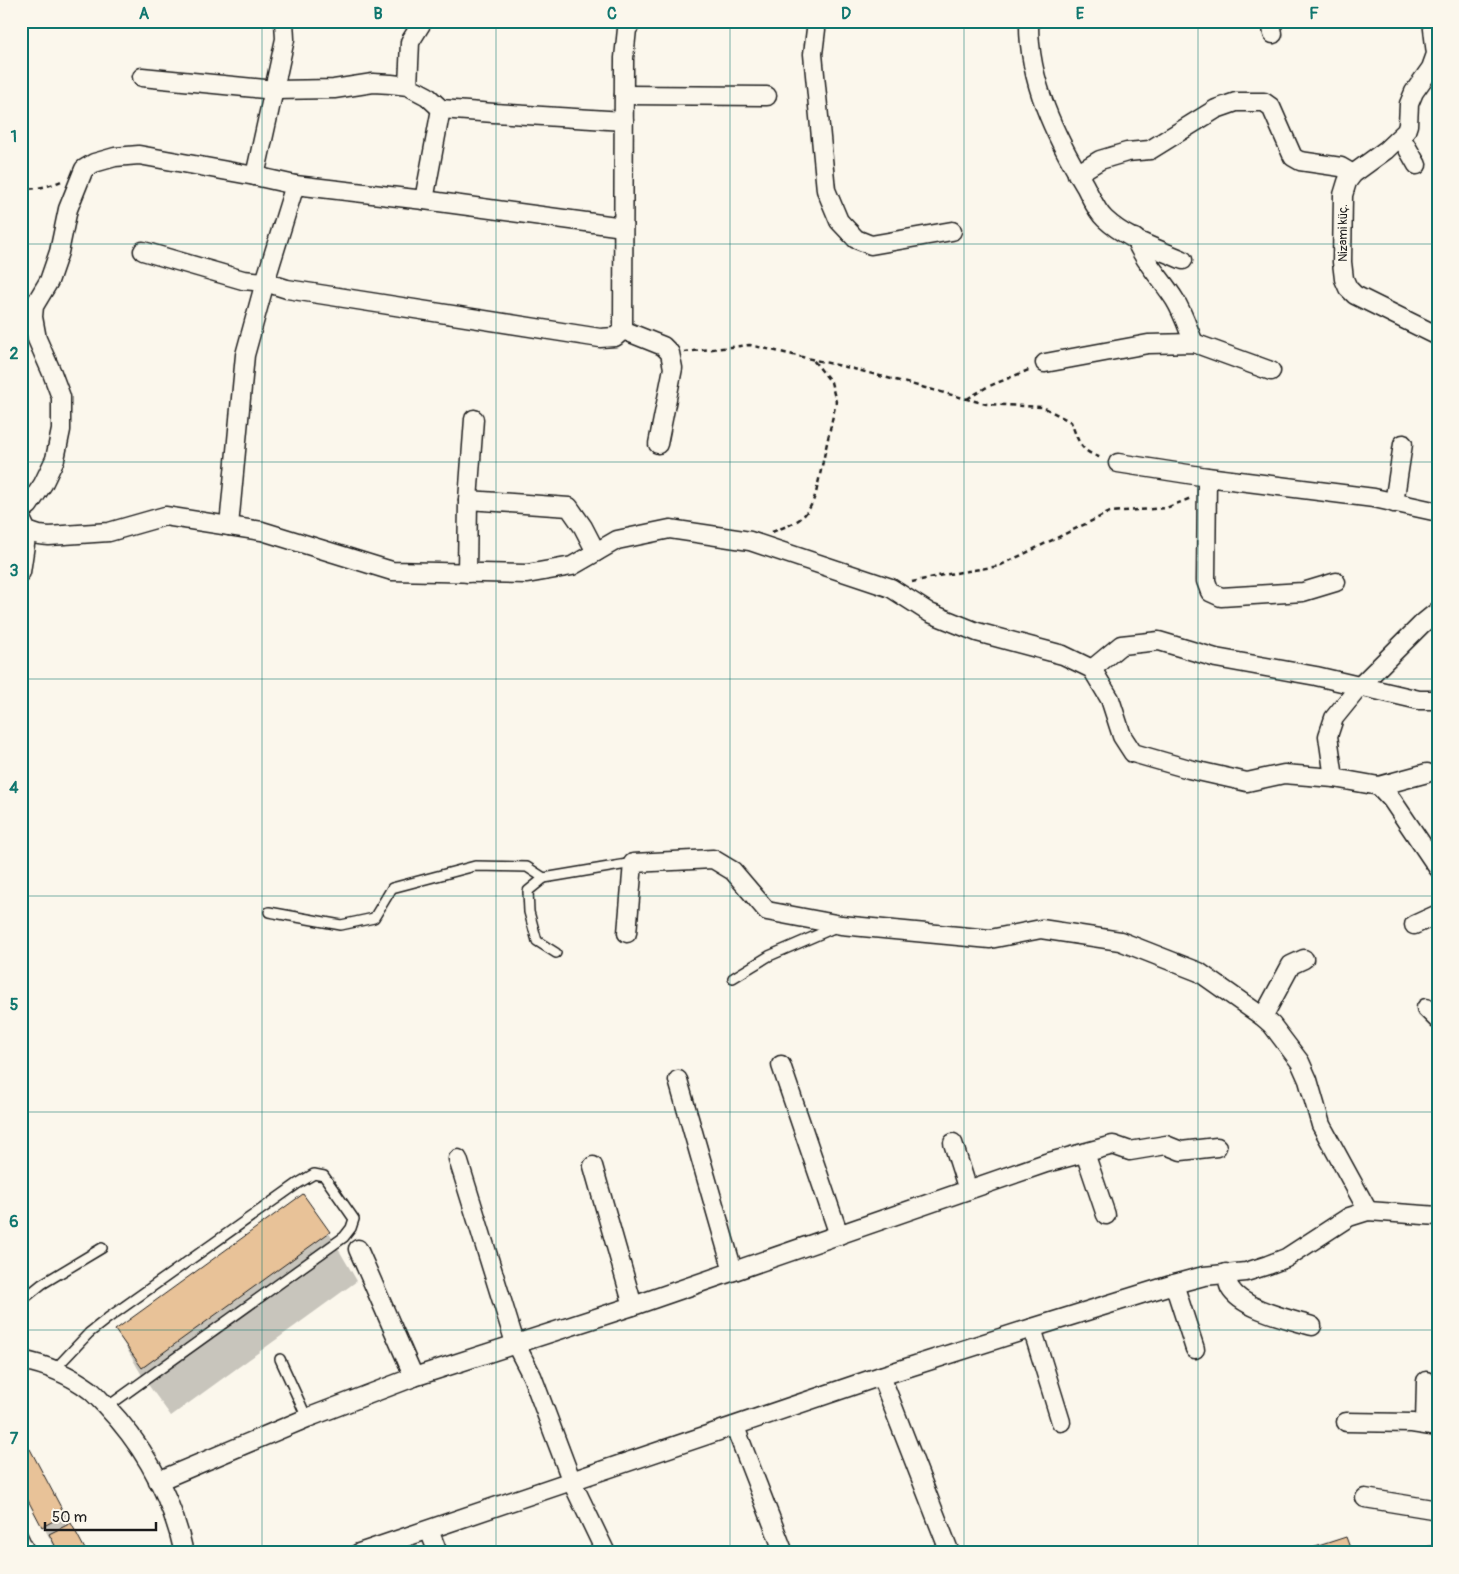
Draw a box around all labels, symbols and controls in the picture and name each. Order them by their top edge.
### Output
text: A [139,4,150,24]
text: B [373,4,383,24]
text: C [607,4,617,24]
text: D [841,4,851,24]
text: E [1076,4,1085,24]
text: F [1309,4,1319,24]
text: 1 [11,127,17,147]
street label: Nizami küç. [1336,204,1351,262]
text: 2 [10,344,19,364]
text: 3 [10,561,19,581]
text: 4 [9,778,19,798]
text: 5 [10,995,19,1015]
text: 6 [9,1212,19,1232]
text: 7 [10,1429,19,1449]
scale bar [45,1499,156,1531]
text: 50 m [52,1508,87,1527]

